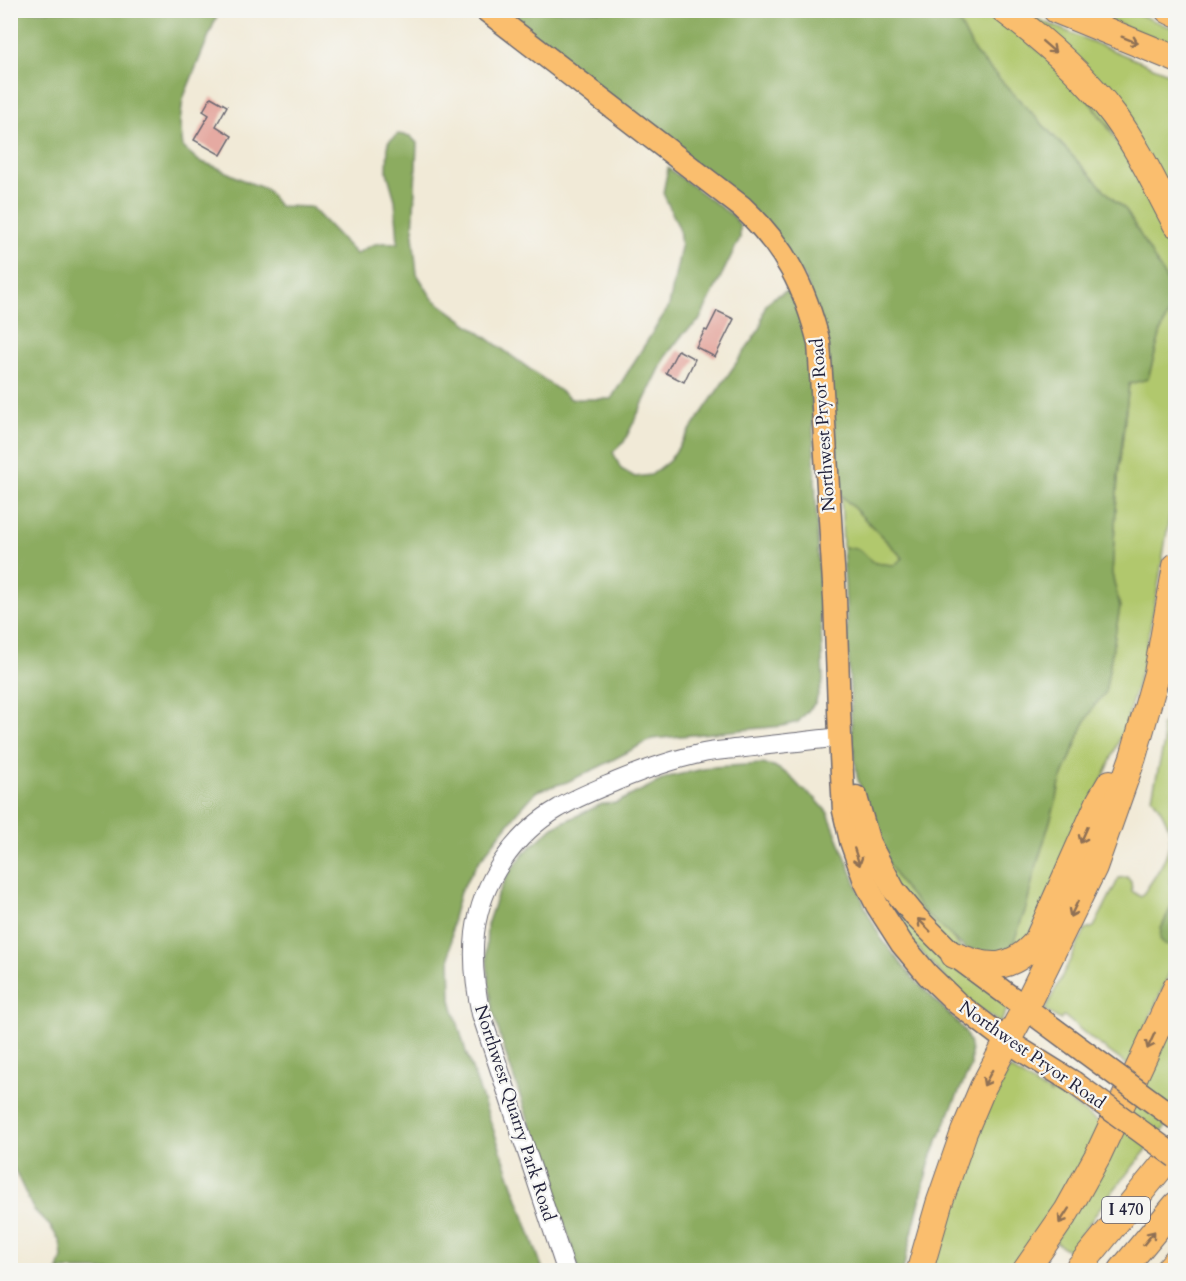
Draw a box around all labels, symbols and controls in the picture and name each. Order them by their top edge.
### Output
one-way arrow [1120,36,1138,47]
one-way arrow [1041,40,1056,54]
street label: Northwest Pryor Road [804,337,842,513]
one-way arrow [1078,826,1090,844]
one-way arrow [852,847,863,866]
one-way arrow [1067,899,1079,917]
one-way arrow [916,918,931,932]
street label: Northwest Pryor Road [954,995,1111,1115]
street label: Northwest Quarry Park Road [468,1002,562,1225]
one-way arrow [1144,1032,1156,1050]
one-way arrow [982,1069,994,1086]
road number: I 470 [1102,1197,1150,1223]
one-way arrow [1057,1207,1070,1224]
one-way arrow [1142,1230,1155,1246]

